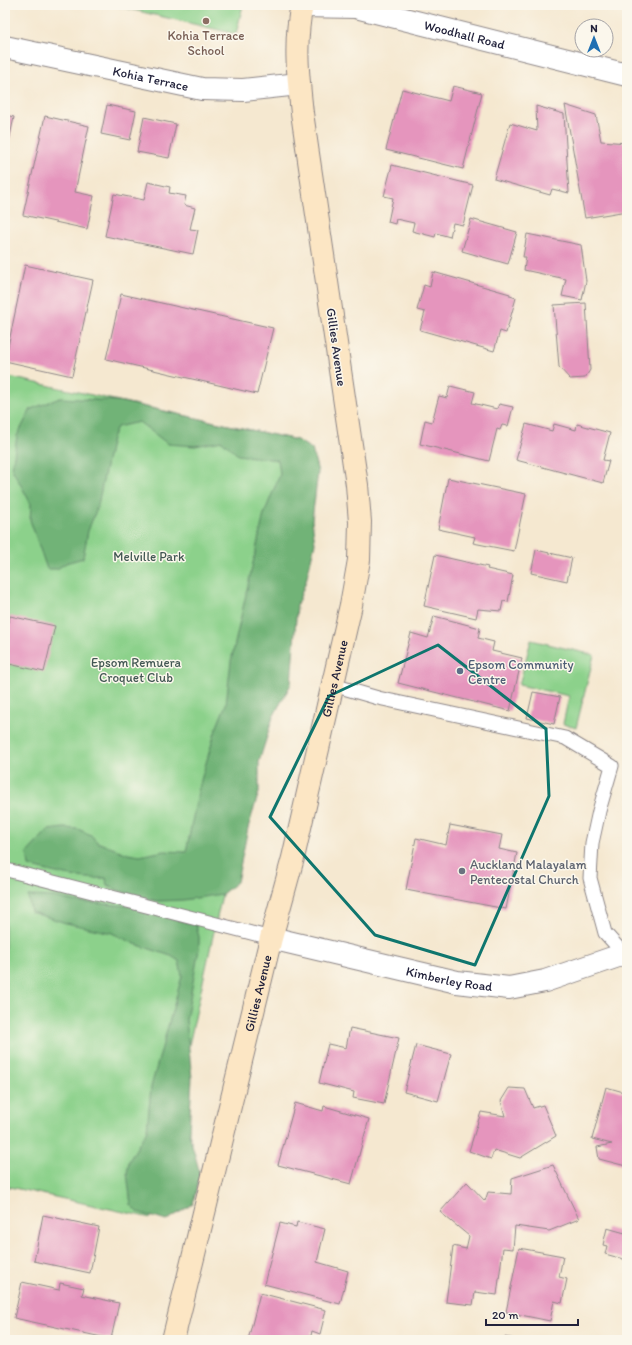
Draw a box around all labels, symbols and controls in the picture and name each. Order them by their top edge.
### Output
marker: Kohia Terrace School [201,16,211,26]
street label: Woodhall Road [423,17,506,52]
north arrow [574,18,614,58]
text: N [590,22,598,35]
place label: Kohia Terrace School [167,28,245,58]
street label: Kohia Terrace [111,63,190,94]
street label: Gillies Avenue [324,307,349,387]
park label: Melville Park [113,549,185,564]
street label: Gillies Avenue [319,638,351,719]
park label: Epsom Remuera Croquet Club [91,655,182,685]
place label: Epsom Community Centre [468,657,574,687]
marker: Epsom Community Centre [455,666,465,676]
place label: Auckland Malayalam Pentecostal Church [470,857,587,887]
marker: Auckland Malayalam Pentecostal Church [457,866,467,876]
street label: Gillies Avenue [241,953,275,1033]
street label: Kimberley Road [405,963,493,994]
scale bar [486,1301,578,1327]
text: 20 m [492,1308,519,1322]

